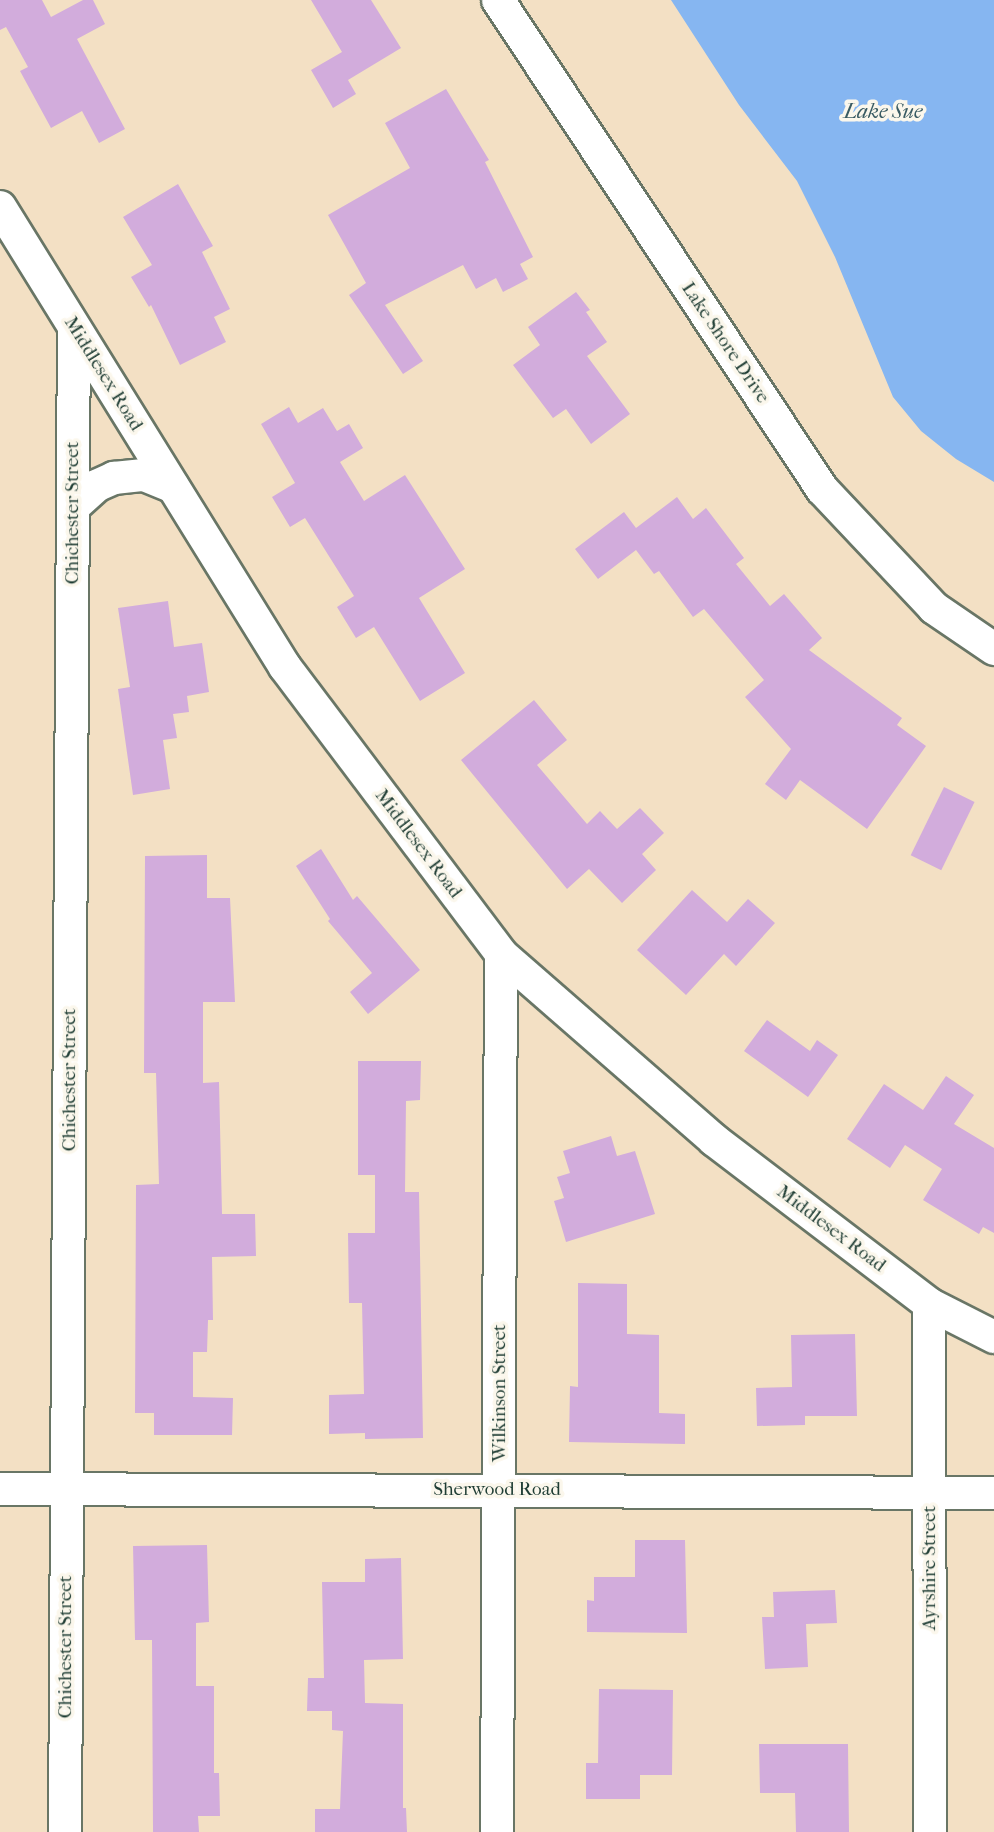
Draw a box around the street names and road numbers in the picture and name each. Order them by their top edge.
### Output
street label: Lake Shore Drive [676,278,774,408]
street label: Middlesex Road [59,313,147,435]
street label: Chichester Street [62,442,84,584]
street label: Middlesex Road [370,785,466,903]
street label: Chichester Street [59,1009,81,1151]
street label: Middlesex Road [772,1181,890,1277]
street label: Wilkinson Street [489,1324,511,1462]
street label: Sherwood Road [433,1479,561,1501]
street label: Ayrshire Street [919,1506,941,1630]
street label: Chichester Street [55,1576,77,1718]

